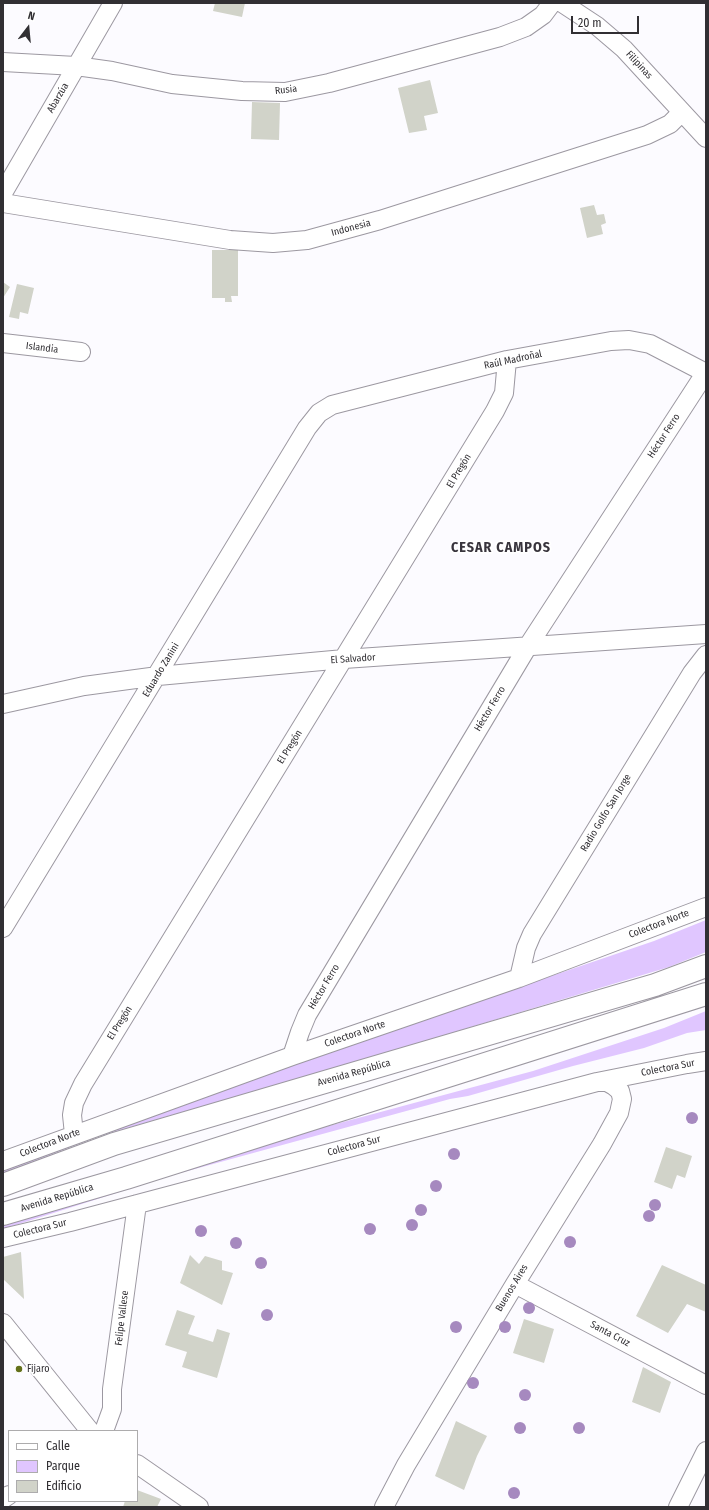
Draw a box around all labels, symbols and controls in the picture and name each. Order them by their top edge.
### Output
north arrow [8,8,48,48]
scale bar [573,8,641,34]
text: N [26,9,36,23]
text: 20 m [578,16,602,30]
street label: Filipinas [623,48,655,82]
street label: Abarzúa [45,81,71,115]
street label: Rusia [274,83,298,97]
street label: Indonesia [330,217,372,239]
street label: Islandia [25,340,59,356]
street label: Raúl Madroñal [483,348,543,372]
street label: Héctor Ferro [645,412,683,460]
street label: El Pregón [444,452,474,490]
district label: CESAR CAMPOS [451,540,551,556]
street label: Eduardo Zanini [140,641,182,699]
street label: El Salvador [330,651,376,667]
street label: Héctor Ferro [472,684,508,734]
street label: El Pregón [275,728,305,766]
street label: Radio Golfo San Jorge [578,772,634,854]
street label: Colectora Norte [627,907,691,941]
street label: Héctor Ferro [306,962,342,1012]
street label: El Pregón [105,1004,135,1042]
street label: Colectora Norte [323,1018,387,1050]
street label: Avenida República [316,1057,392,1089]
street label: Colectora Sur [640,1057,696,1079]
street label: Colectora Norte [18,1126,82,1160]
street label: Colectora Sur [326,1133,382,1159]
street label: Avenida República [19,1181,95,1215]
street label: Colectora Sur [12,1217,68,1241]
street label: Buenos Aires [493,1262,531,1314]
street label: Felipe Vallese [113,1290,131,1346]
street label: Santa Cruz [588,1319,632,1349]
place label: Fijaro [27,1363,49,1375]
marker: Fijaro [14,1364,24,1374]
legend [8,1430,138,1502]
text: Calle [46,1439,70,1453]
text: Parque [46,1459,80,1473]
text: Edificio [46,1479,82,1493]

